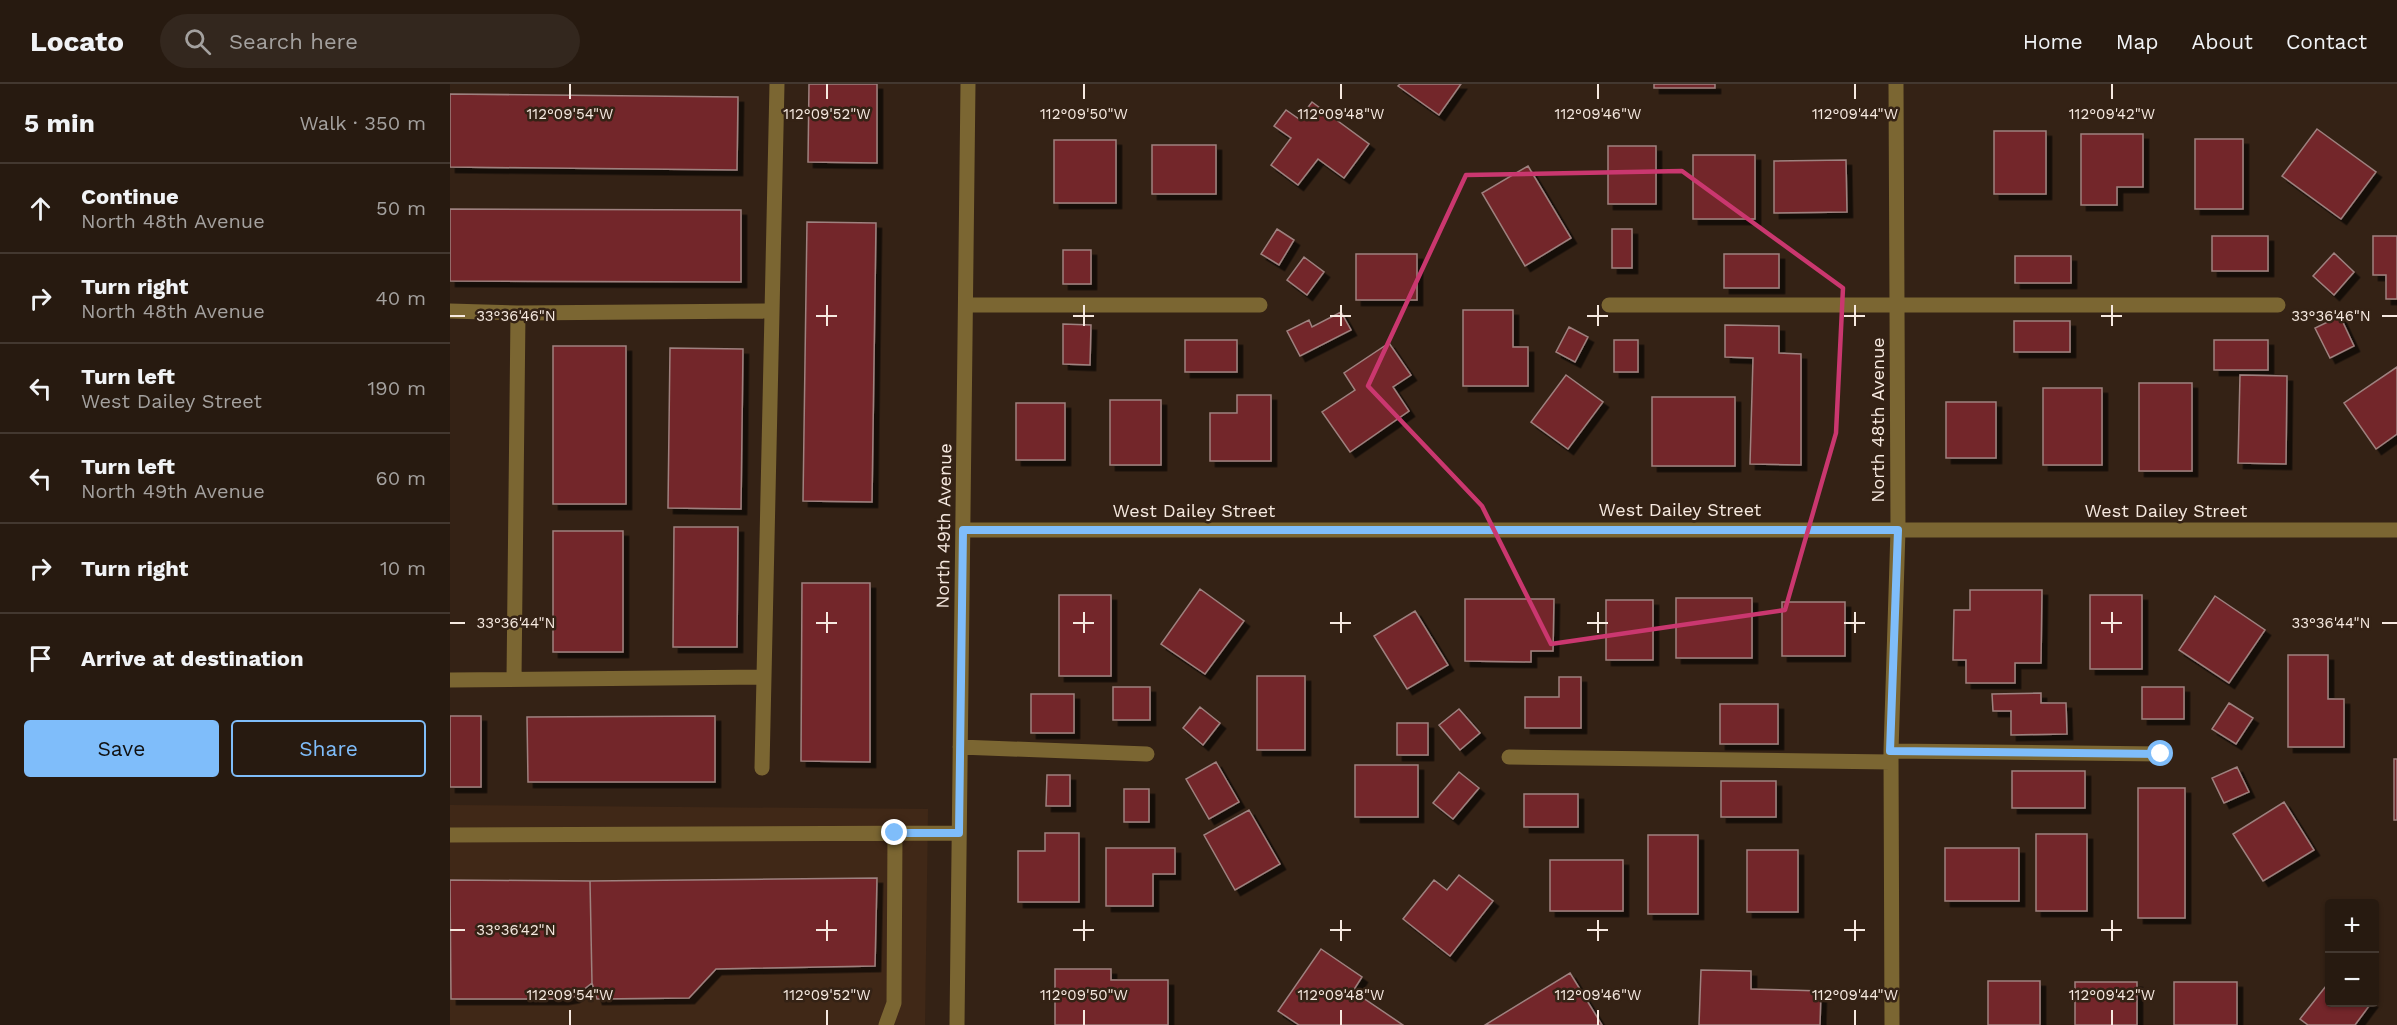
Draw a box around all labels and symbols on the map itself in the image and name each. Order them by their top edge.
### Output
text: 112°09'54"W [526,105,614,123]
text: 112°09'52"W [783,105,871,123]
text: 112°09'50"W [1040,105,1128,123]
text: 112°09'48"W [1298,105,1384,123]
text: 112°09'46"W [1555,105,1641,123]
text: 112°09'44"W [1812,105,1898,123]
text: 112°09'42"W [2069,105,2155,123]
text: 33°36'46"N [476,307,556,325]
text: 33°36'46"N [2291,307,2371,325]
street label: North 48th Avenue [1867,337,1888,503]
street label: North 49th Avenue [932,443,955,609]
street label: West Dailey Street [1599,499,1762,520]
street label: West Dailey Street [1113,500,1276,521]
street label: West Dailey Street [2085,500,2248,521]
text: 33°36'44"N [476,614,556,632]
text: 33°36'44"N [2291,614,2371,632]
route start [2147,740,2173,766]
route end [881,819,907,845]
text: 33°36'42"N [476,921,556,939]
text: 112°09'54"W [526,986,614,1004]
text: 112°09'52"W [783,986,871,1004]
text: 112°09'50"W [1040,986,1128,1004]
text: 112°09'48"W [1298,986,1384,1004]
text: 112°09'46"W [1555,986,1641,1004]
text: 112°09'44"W [1812,986,1898,1004]
text: 112°09'42"W [2069,986,2155,1004]

